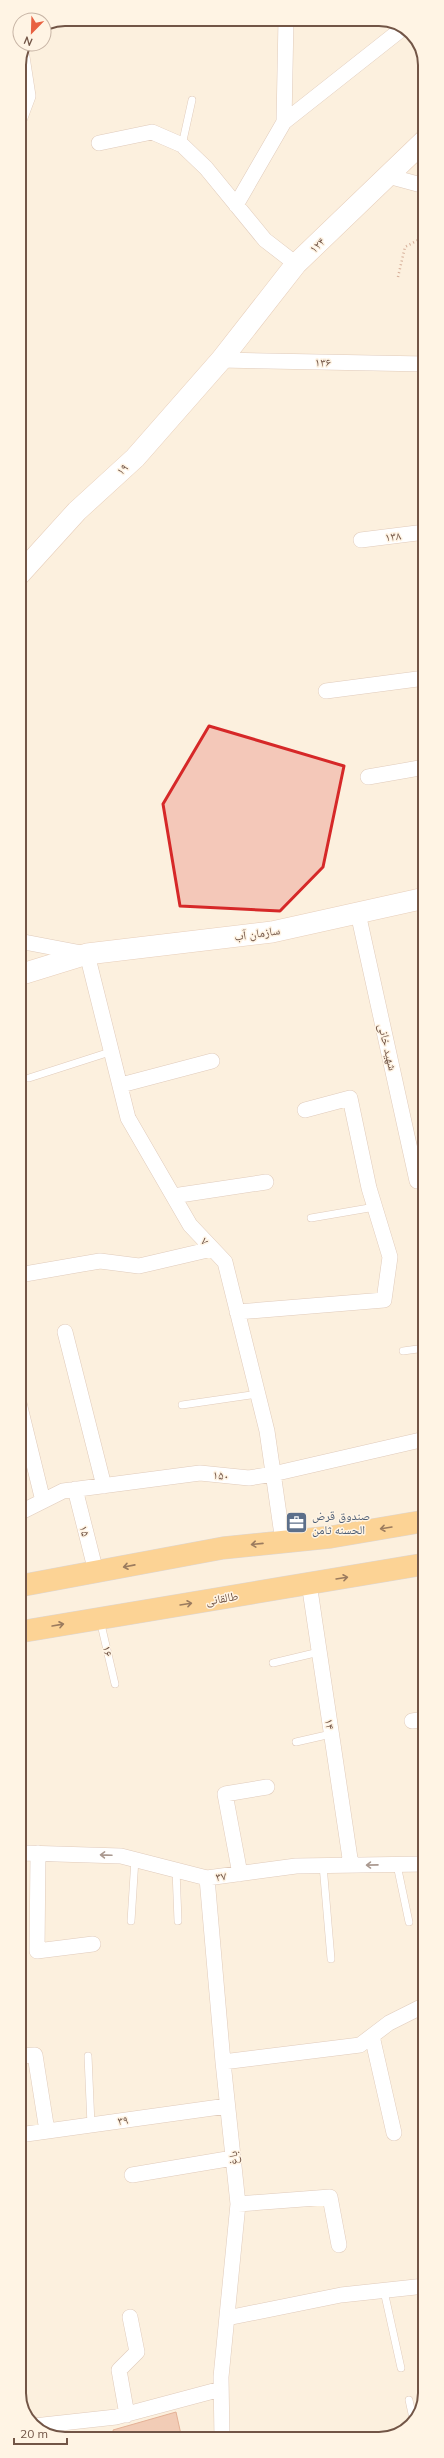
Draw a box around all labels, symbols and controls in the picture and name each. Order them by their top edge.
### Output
north arrow [12,12,52,52]
text: N [22,33,35,49]
street label: ۱۲۴ [306,234,328,256]
street label: ۱۳۶ [315,354,331,370]
street label: ۱۹ [113,460,131,478]
street label: ۱۳۸ [384,527,403,544]
street label: سازمان آب [233,922,281,944]
street label: شهید خانی [375,1022,401,1072]
street label: ۷ [198,1234,213,1249]
street label: ۱۵۰ [212,1467,230,1483]
place label: صندوق قرض الحسنه ثامن [312,1508,370,1537]
office icon: صندوق قرض الحسنه ثامن [283,1509,309,1535]
street label: ۱۵ [76,1524,94,1538]
one-way arrow [380,1524,393,1532]
one-way arrow [251,1541,264,1548]
one-way arrow [123,1562,136,1570]
one-way arrow [335,1574,348,1582]
street label: طالقانی [205,1588,239,1608]
one-way arrow [179,1600,192,1608]
one-way arrow [51,1621,64,1629]
street label: ۱۶ [99,1644,117,1658]
street label: ۱۴ [322,1718,338,1730]
one-way arrow [100,1851,113,1859]
one-way arrow [366,1861,379,1869]
street label: ۳۷ [215,1868,228,1884]
street label: ۳۹ [117,2112,129,2128]
street label: باغ [225,2150,242,2166]
scale bar [14,2420,67,2446]
text: 20 m [20,2426,48,2441]

